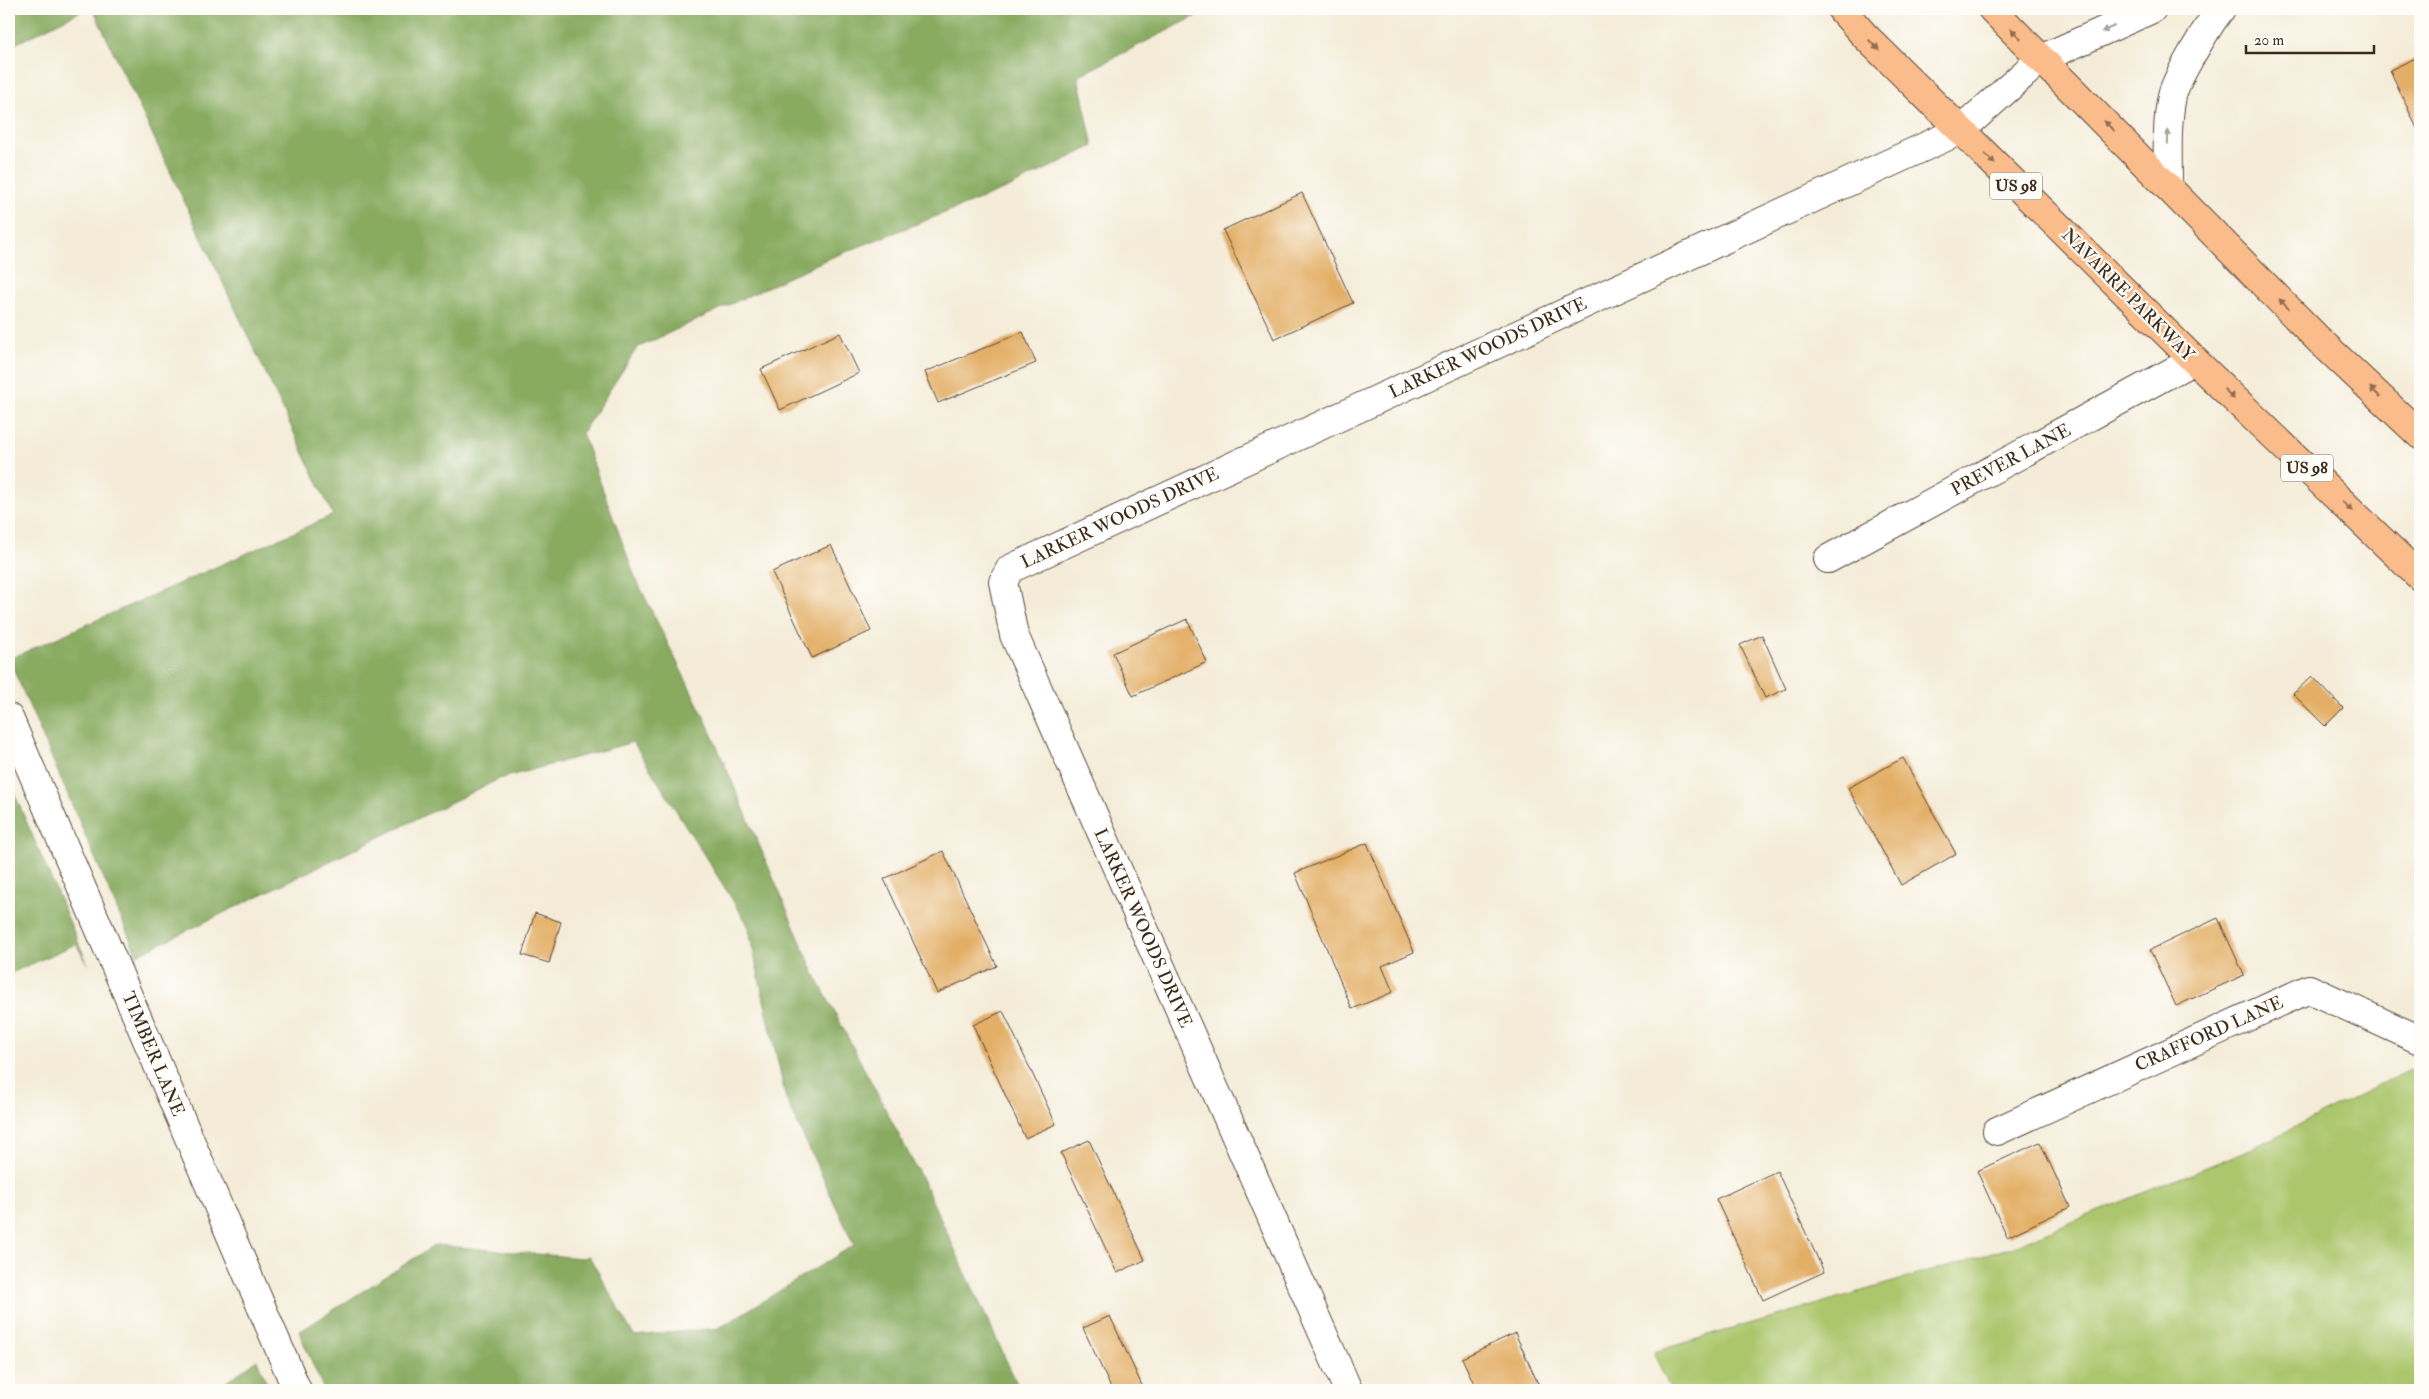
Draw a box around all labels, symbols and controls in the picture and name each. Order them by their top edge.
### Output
scale bar [2246,22,2374,54]
one-way arrow [2101,25,2115,33]
one-way arrow [2011,28,2023,40]
text: 20 m [2254,31,2284,50]
one-way arrow [1868,38,1880,50]
one-way arrow [2103,120,2115,132]
one-way arrow [2164,128,2172,144]
one-way arrow [1983,153,1995,165]
road number: US 98 [1990,172,2042,200]
street label: NAVARRE PARKWAY [2057,224,2200,367]
street label: LARKER WOODS DRIVE [1385,292,1591,404]
one-way arrow [2278,298,2290,310]
one-way arrow [2369,386,2381,398]
one-way arrow [2223,388,2235,400]
street label: PREVER LANE [1947,419,2075,501]
road number: US 98 [2281,454,2333,482]
street label: LARKER WOODS DRIVE [1017,462,1223,574]
one-way arrow [2340,500,2352,512]
street label: LARKER WOODS DRIVE [1089,825,1197,1031]
street label: TIMBER LANE [116,988,190,1120]
street label: CRAFFORD LANE [2131,991,2287,1077]

